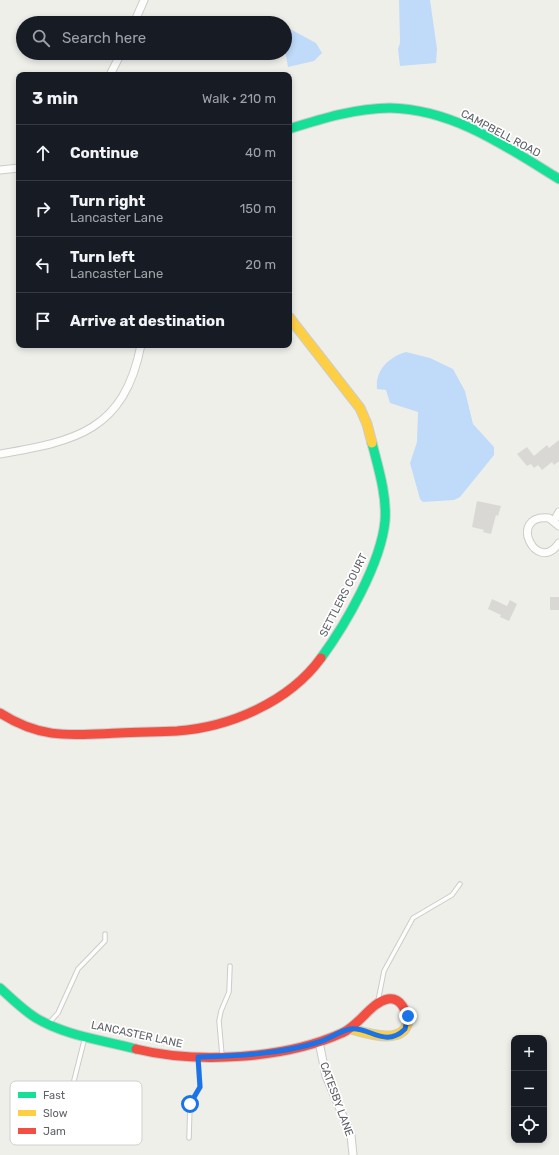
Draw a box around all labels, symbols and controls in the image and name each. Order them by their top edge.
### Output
search box [16,16,292,60]
icon: search [30,27,52,49]
text: Search here [62,29,146,47]
text: 3 min [32,88,78,108]
text: Walk · 210 m [202,91,276,106]
street label: CAMPBELL ROAD [459,107,543,160]
icon: ahead [32,142,54,164]
text: Continue [70,144,139,162]
text: 40 m [245,145,276,160]
text: Turn right [70,192,145,210]
icon: right [32,198,54,220]
text: 150 m [240,201,276,216]
text: Lancaster Lane [70,210,163,225]
text: Turn left [70,248,135,266]
icon: left [32,254,54,276]
text: 20 m [245,257,276,272]
text: Lancaster Lane [70,266,163,281]
icon: arrive [32,310,54,332]
text: Arrive at destination [70,312,225,330]
street label: SETTLERS COURT [317,551,370,639]
route end [399,1007,417,1025]
street label: LANCASTER LANE [90,1018,184,1051]
map controls [511,1035,547,1143]
button: + [511,1035,547,1071]
street label: CATESBY LANE [317,1060,356,1138]
button: − [511,1071,547,1107]
legend [10,1081,142,1145]
text: Fast [43,1089,66,1102]
route start [181,1095,199,1113]
text: Slow [43,1107,68,1120]
button: locate [511,1107,547,1143]
text: Jam [43,1125,66,1138]

